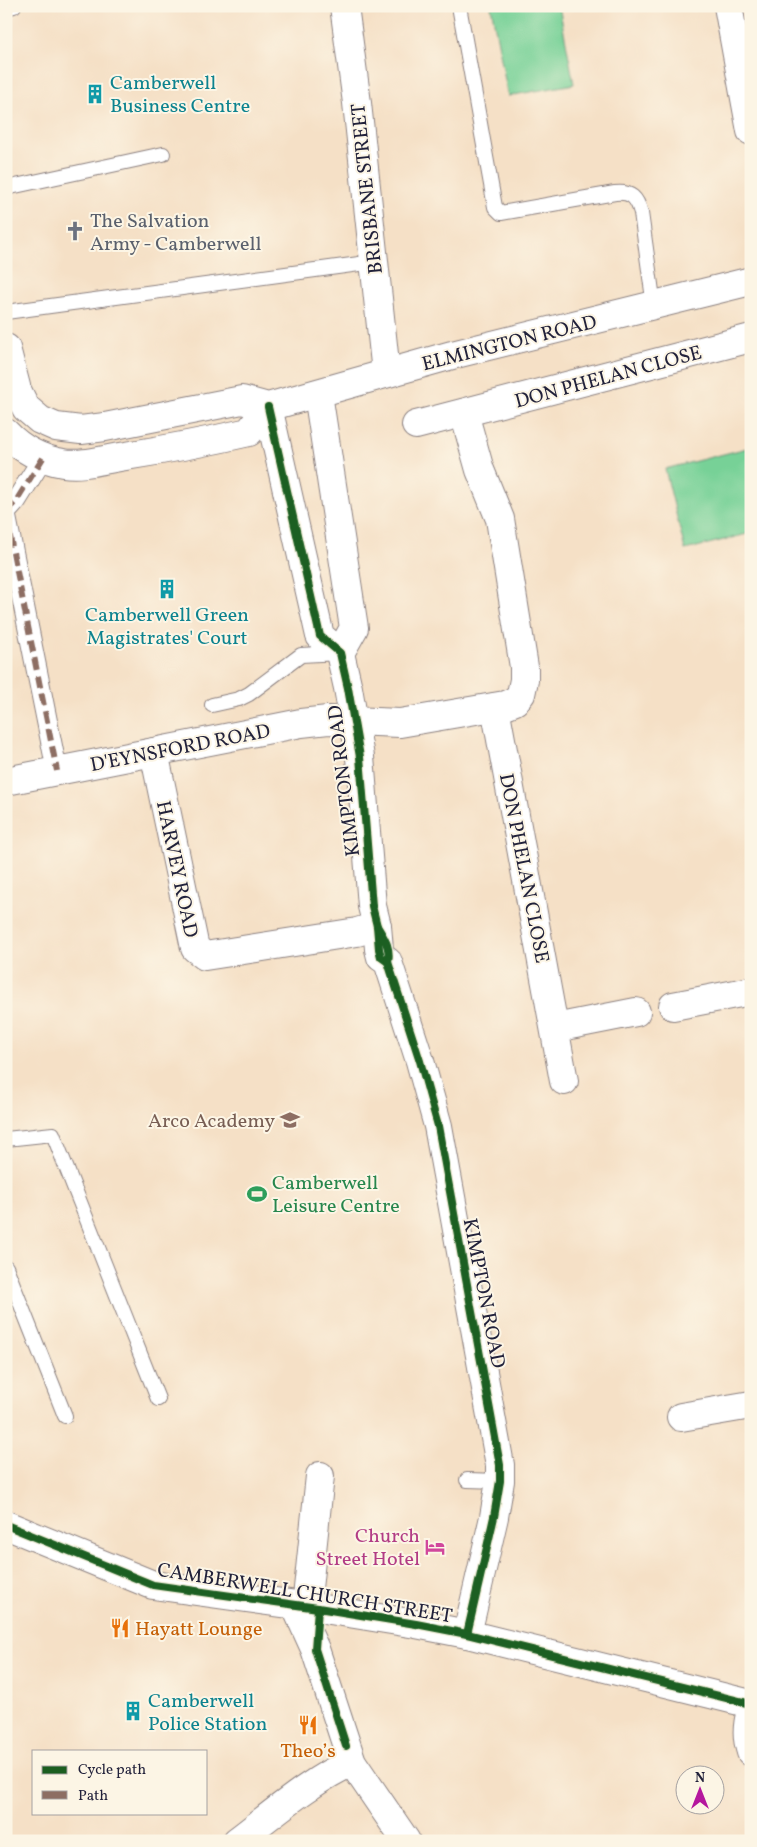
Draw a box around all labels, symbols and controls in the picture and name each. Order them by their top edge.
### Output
place label: Camberwell Business Centre [110,70,250,121]
building icon: Camberwell Business Centre [84,83,106,105]
street label: BRISBANE STREET [345,102,391,276]
place label: The Salvation Army - Camberwell [90,208,261,259]
church icon: The Salvation Army - Camberwell [64,220,86,242]
street label: ELMINGTON ROAD [419,309,600,379]
street label: DON PHELAN CLOSE [512,339,705,416]
building icon: Camberwell Green Magistrates' Court [156,578,178,600]
place label: Camberwell Green Magistrates' Court [85,602,249,653]
street label: KIMPTON ROAD [322,703,368,858]
street label: D'EYNSFORD ROAD [88,718,273,780]
street label: DON PHELAN CLOSE [491,771,555,966]
street label: HARVEY ROAD [148,798,204,940]
place label: Arco Academy [148,1108,275,1136]
school or university icon: Arco Academy [279,1109,301,1131]
place label: Camberwell Leisure Centre [272,1170,400,1221]
sports icon: Camberwell Leisure Centre [246,1183,268,1205]
street label: KIMPTON ROAD [455,1216,511,1371]
place label: Church Street Hotel [316,1523,420,1574]
hotel icon: Church Street Hotel [424,1536,446,1558]
street label: CAMBERWELL CHURCH STREET [155,1557,455,1631]
place label: Hayatt Lounge [135,1616,263,1644]
restaurant icon: Hayatt Lounge [109,1617,131,1639]
place label: Camberwell Police Station [148,1688,267,1739]
building icon: Camberwell Police Station [122,1700,144,1722]
restaurant icon: Theo’s [297,1714,319,1736]
place label: Theo’s [280,1738,336,1766]
legend [32,1750,208,1814]
text: Cycle path [78,1760,146,1781]
north arrow [674,1764,724,1814]
text: N [695,1769,705,1788]
text: Path [78,1786,108,1807]

